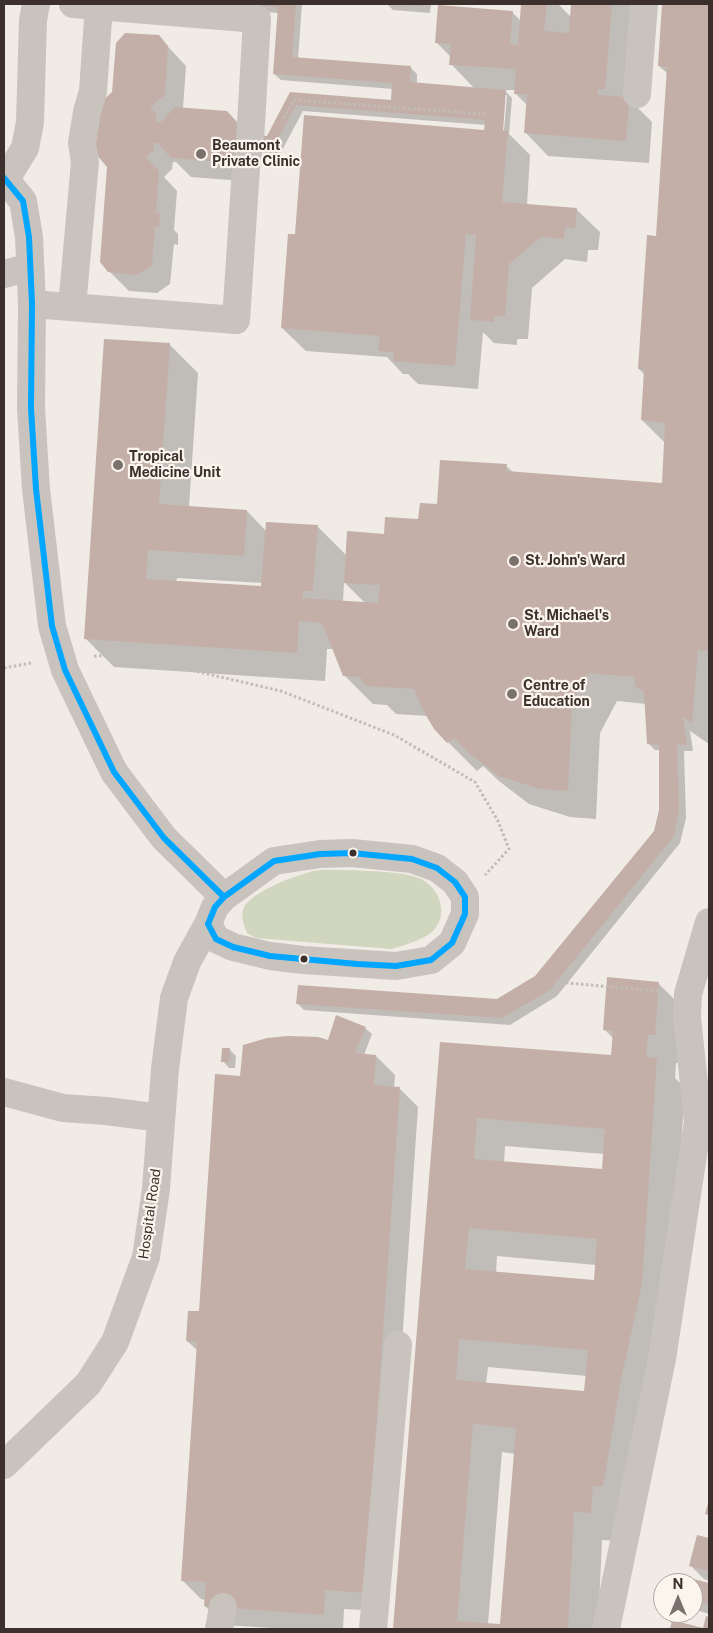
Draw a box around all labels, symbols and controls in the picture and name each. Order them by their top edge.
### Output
place label: Beaumont Private Clinic [212,138,300,170]
marker: Beaumont Private Clinic [194,147,208,161]
place label: Tropical Medicine Unit [129,449,221,482]
marker: Tropical Medicine Unit [111,458,125,472]
place label: St. John's Ward [525,553,625,569]
marker: St. John's Ward [507,554,521,568]
place label: St. Michael's Ward [524,608,609,640]
marker: St. Michael's Ward [506,617,520,631]
place label: Centre of Education [523,678,590,710]
marker: Centre of Education [505,687,519,701]
unlabelled marker [348,848,358,858]
unlabelled marker [299,954,309,964]
street label: Hospital Road [135,1168,165,1260]
north arrow [653,1573,703,1623]
text: N [673,1576,683,1592]

